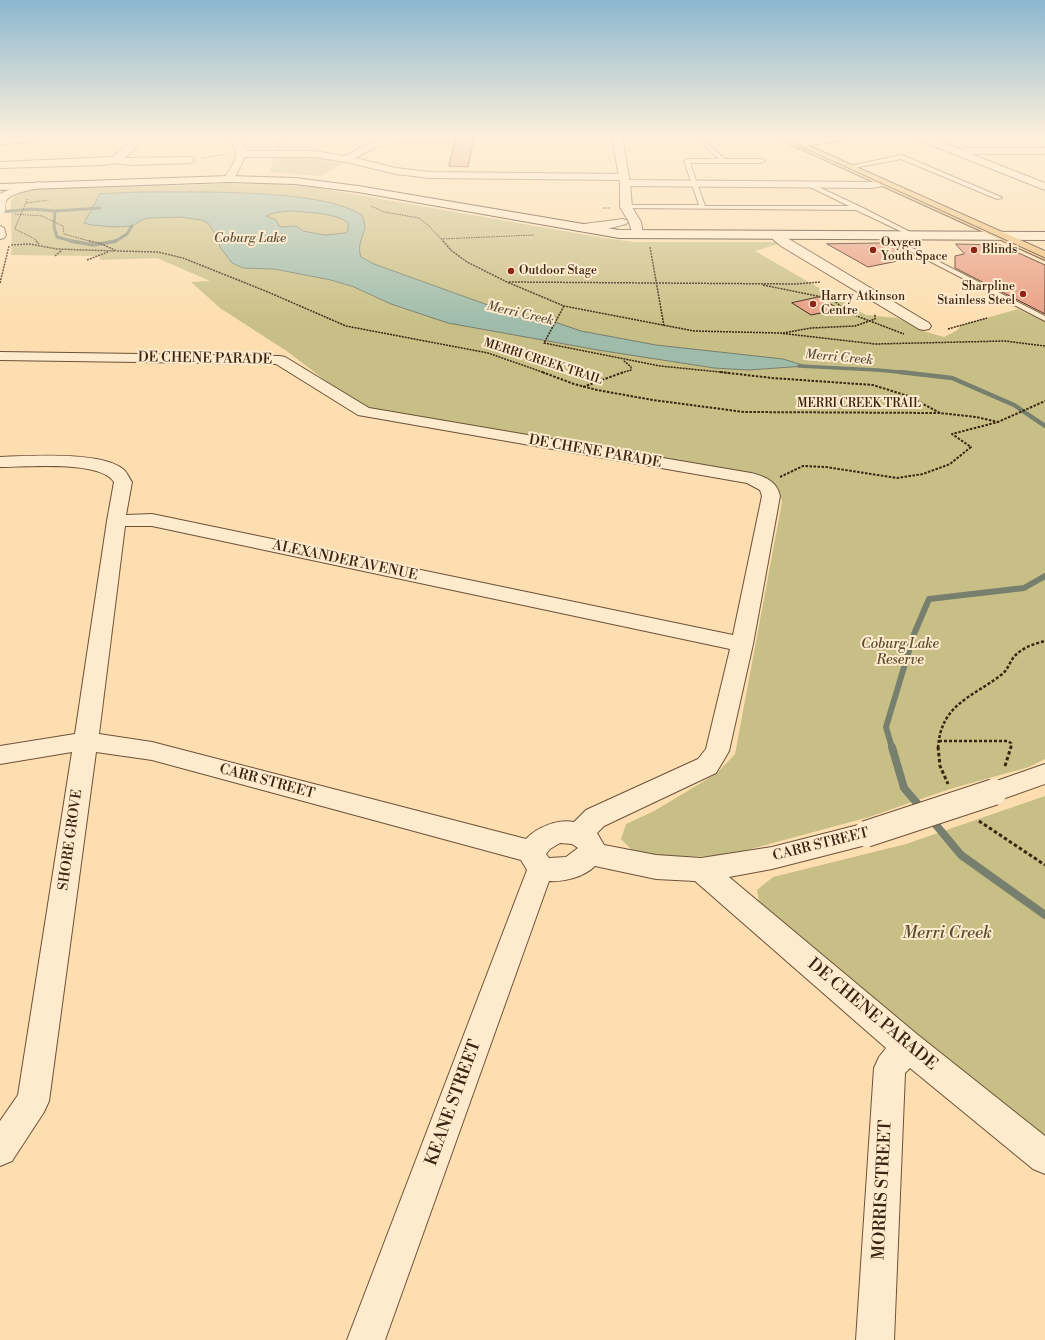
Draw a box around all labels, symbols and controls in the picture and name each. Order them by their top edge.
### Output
water label: Coburg Lake [214,231,286,247]
place label: Oxygen Youth Space [881,236,948,264]
place label: Blinds [982,243,1017,257]
marker: Oxygen Youth Space [868,245,878,255]
marker: Blinds [969,245,979,255]
place label: Outdoor Stage [519,264,597,278]
marker: Outdoor Stage [506,266,516,276]
place label: Sharpline Stainless Steel [937,280,1015,308]
marker: Sharpline Stainless Steel [1018,289,1028,299]
place label: Harry Atkinson Centre [821,290,905,318]
water label: Merri Creek [485,299,555,329]
marker: Harry Atkinson Centre [808,299,818,309]
street label: MERRI CREEK TRAIL [482,336,604,388]
water label: Merri Creek [804,347,874,369]
street label: DE CHENE PARADE [138,349,272,369]
street label: MERRI CREEK TRAIL [797,397,921,411]
street label: DE CHENE PARADE [527,432,663,472]
street label: ALEXANDER AVENUE [271,537,419,585]
park label: Coburg Lake Reserve [861,637,939,670]
street label: CARR STREET [217,761,317,803]
street label: SHORE GROVE [56,788,86,892]
street label: CARR STREET [771,825,871,865]
park label: Merri Creek [902,924,992,944]
street label: DE CHENE PARADE [803,955,941,1075]
street label: KEANE STREET [422,1037,486,1169]
street label: MORRIS STREET [869,1120,897,1260]

